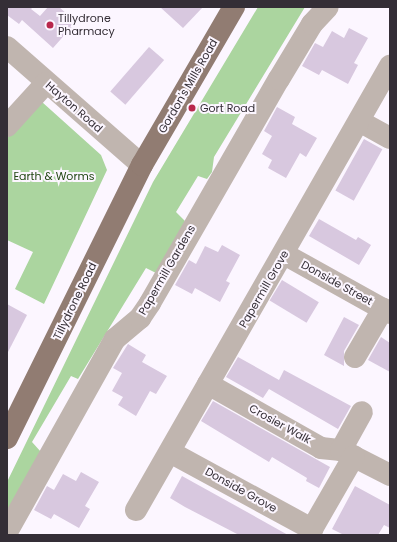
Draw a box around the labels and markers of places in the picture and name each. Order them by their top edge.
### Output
place label: Tillydrone Pharmacy [58,12,115,38]
marker: Tillydrone Pharmacy [45,20,55,30]
place label: Gort Road [200,101,255,115]
marker: Gort Road [187,103,197,113]

